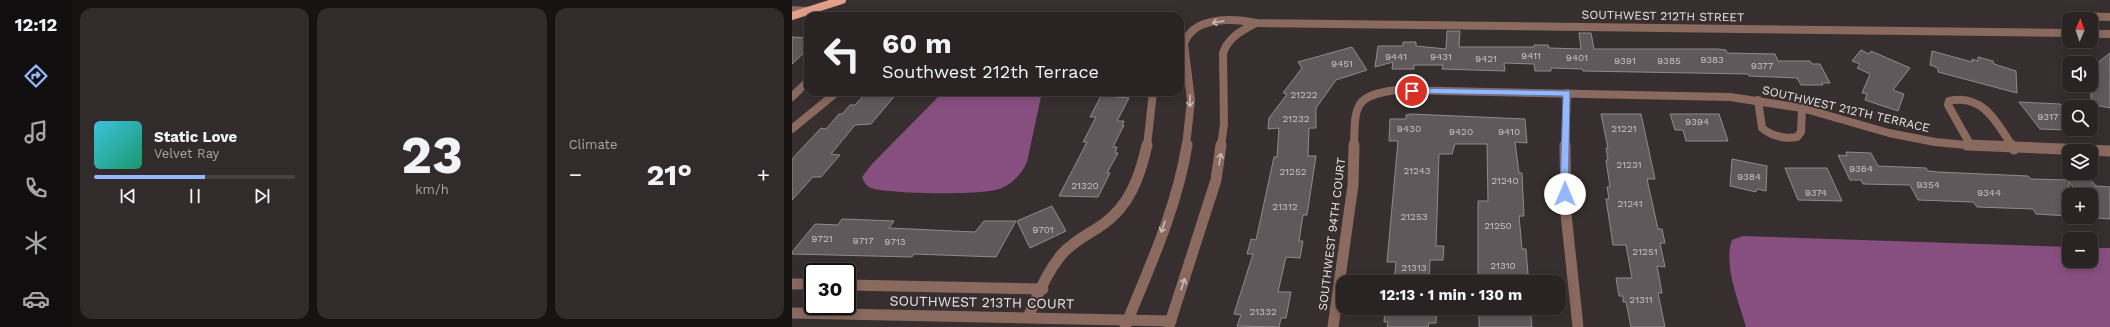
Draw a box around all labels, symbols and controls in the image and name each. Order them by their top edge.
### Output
street label: SOUTHWEST 212TH STREET [1582,8,1744,24]
north arrow [2062,12,2098,48]
map controls [2062,12,2098,268]
text: 12:12 [15,14,57,35]
one-way arrow [1211,18,1224,26]
text: 60 m [882,27,952,60]
icon: left [816,28,868,80]
house number: 9411 [1521,50,1541,61]
house number: 9441 [1385,51,1407,62]
house number: 9431 [1430,51,1452,62]
house number: 9401 [1566,52,1588,63]
house number: 9421 [1475,53,1497,64]
house number: 9383 [1700,54,1724,65]
house number: 9391 [1614,55,1636,66]
house number: 9385 [1657,55,1681,66]
button: sound [2062,56,2098,92]
house number: 9451 [1331,58,1353,69]
house number: 9377 [1751,60,1774,71]
text: Southwest 212th Terrace [882,61,1099,82]
icon: directions [22,62,50,90]
pin [1395,74,1429,108]
icon: arrive [1401,80,1423,102]
street label: SOUTHWEST 212TH TERRACE [1761,83,1932,135]
house number: 21222 [1290,89,1318,100]
one-way arrow [1186,94,1194,107]
button: search [2062,100,2098,136]
house number: 9317 [2037,111,2059,122]
house number: 21232 [1282,113,1310,124]
house number: 9394 [1685,116,1709,127]
icon: music [22,118,50,146]
house number: 9430 [1397,123,1421,134]
house number: 21221 [1611,123,1637,134]
text: 23 [401,125,463,186]
house number: 9420 [1449,126,1473,137]
house number: 9410 [1498,126,1520,137]
text: Static Love [154,128,237,146]
text: Climate [569,137,617,152]
button: layers [2062,144,2098,180]
text: Velvet Ray [154,146,219,161]
one-way arrow [1216,153,1224,166]
text: 21° [646,157,692,192]
street label: SOUTHWEST 94TH COURT [1316,157,1348,311]
house number: 21231 [1616,159,1642,170]
text: − [569,162,582,187]
text: + [757,162,770,187]
house number: 9364 [1849,163,1873,174]
house number: 21243 [1403,165,1431,176]
house number: 21252 [1279,166,1307,177]
house number: 9384 [1737,171,1761,182]
position arrow [1544,173,1586,215]
icon: phone [22,174,50,202]
house number: 21240 [1491,175,1519,186]
house number: 9354 [1916,179,1940,190]
house number: 21320 [1071,180,1099,191]
text: km/h [415,182,449,197]
icon: previous [117,185,139,207]
icon: pause [184,185,206,207]
icon: next [251,185,273,207]
house number: 9374 [1805,187,1827,198]
house number: 9344 [1977,187,2001,198]
button: + [2062,188,2098,224]
house number: 21241 [1617,198,1643,209]
house number: 21312 [1272,201,1298,212]
house number: 21253 [1400,211,1428,222]
house number: 21250 [1484,220,1512,231]
one-way arrow [1159,221,1167,233]
house number: 9701 [1032,224,1054,235]
icon: climate [22,229,50,257]
button: − [2062,232,2098,268]
house number: 9721 [811,233,833,244]
house number: 9717 [852,235,874,246]
house number: 9713 [884,236,906,247]
house number: 21251 [1632,246,1658,257]
house number: 21310 [1490,260,1516,271]
house number: 21313 [1401,262,1427,273]
speed limit sign: 30 [804,263,856,315]
one-way arrow [1180,278,1188,290]
icon: car [22,285,50,313]
text: 12:13 · 1 min · 130 m [1380,286,1522,304]
street label: SOUTHWEST 213TH COURT [890,292,1075,312]
house number: 21311 [1629,294,1653,305]
house number: 21332 [1249,306,1277,317]

